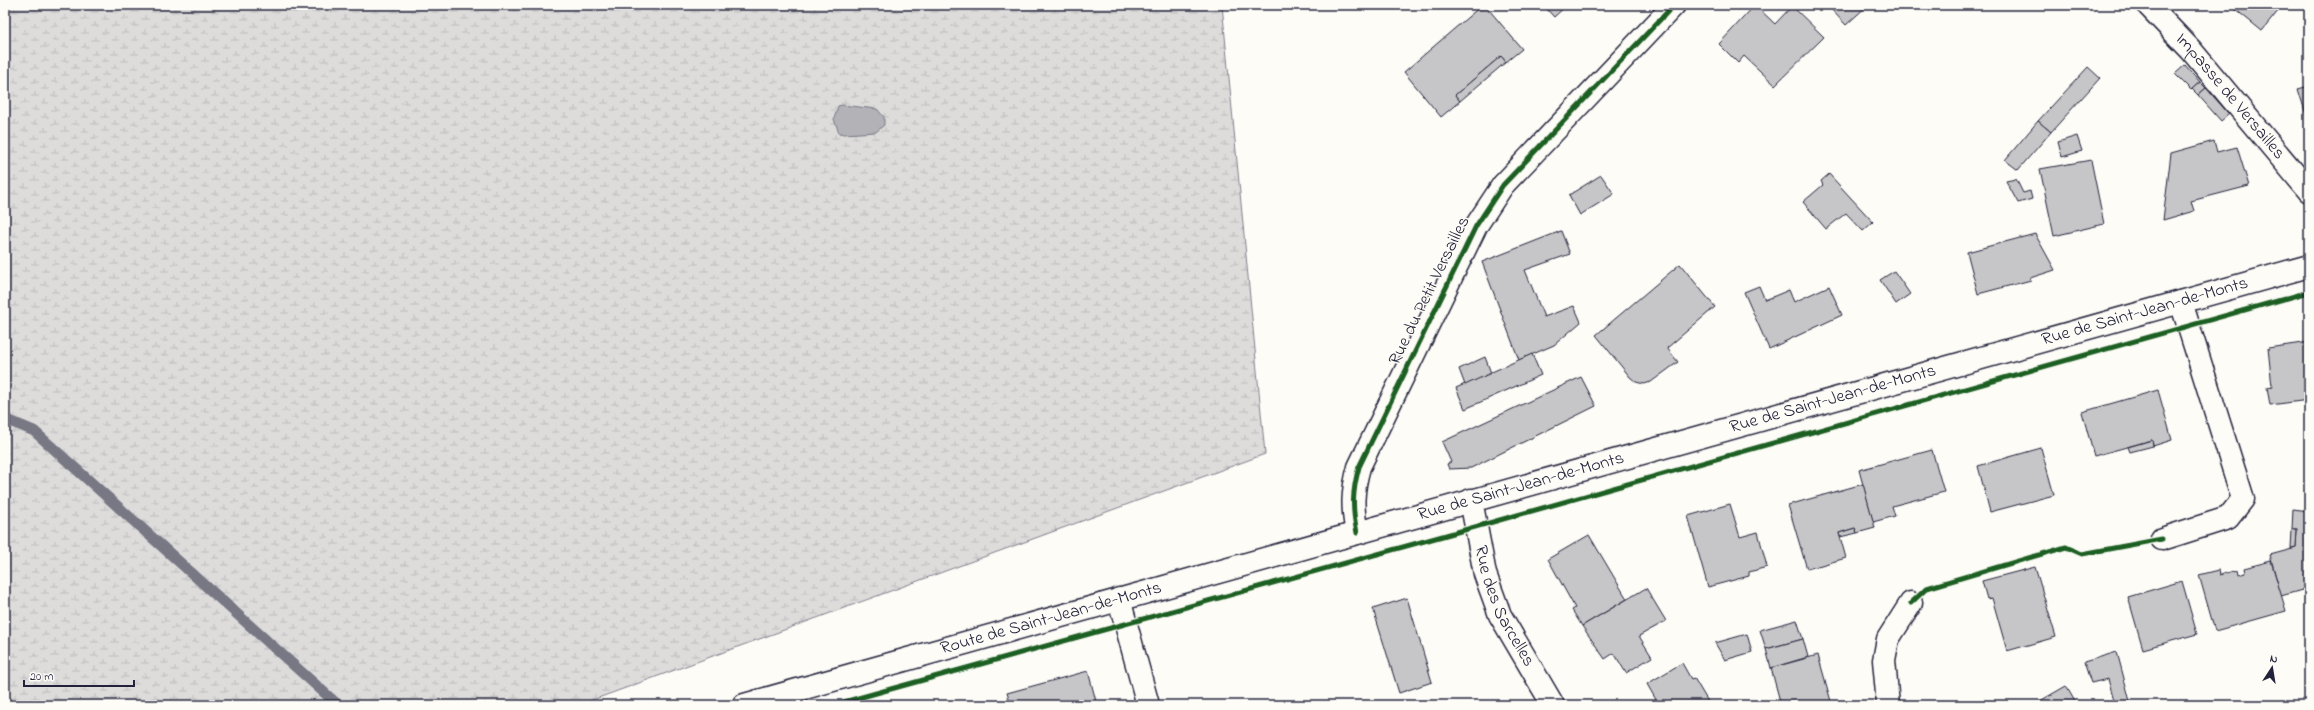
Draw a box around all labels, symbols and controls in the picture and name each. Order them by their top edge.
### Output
street label: Impasse de Versailles [2169,27,2291,166]
street label: Rue du Petit Versailles [1383,212,1477,370]
street label: Rue de Saint-Jean-de-Monts [2039,271,2251,353]
street label: Rue de Saint-Jean-de-Monts [1727,358,1939,441]
street label: Rue de Saint-Jean-de-Monts [1415,446,1627,528]
street label: Rue des Sarcelles [1467,543,1541,672]
street label: Route de Saint-Jean-de-Monts [937,575,1165,662]
north arrow [2252,648,2292,688]
text: N [2269,651,2279,668]
scale bar [24,662,134,688]
text: 20 m [30,668,53,686]

